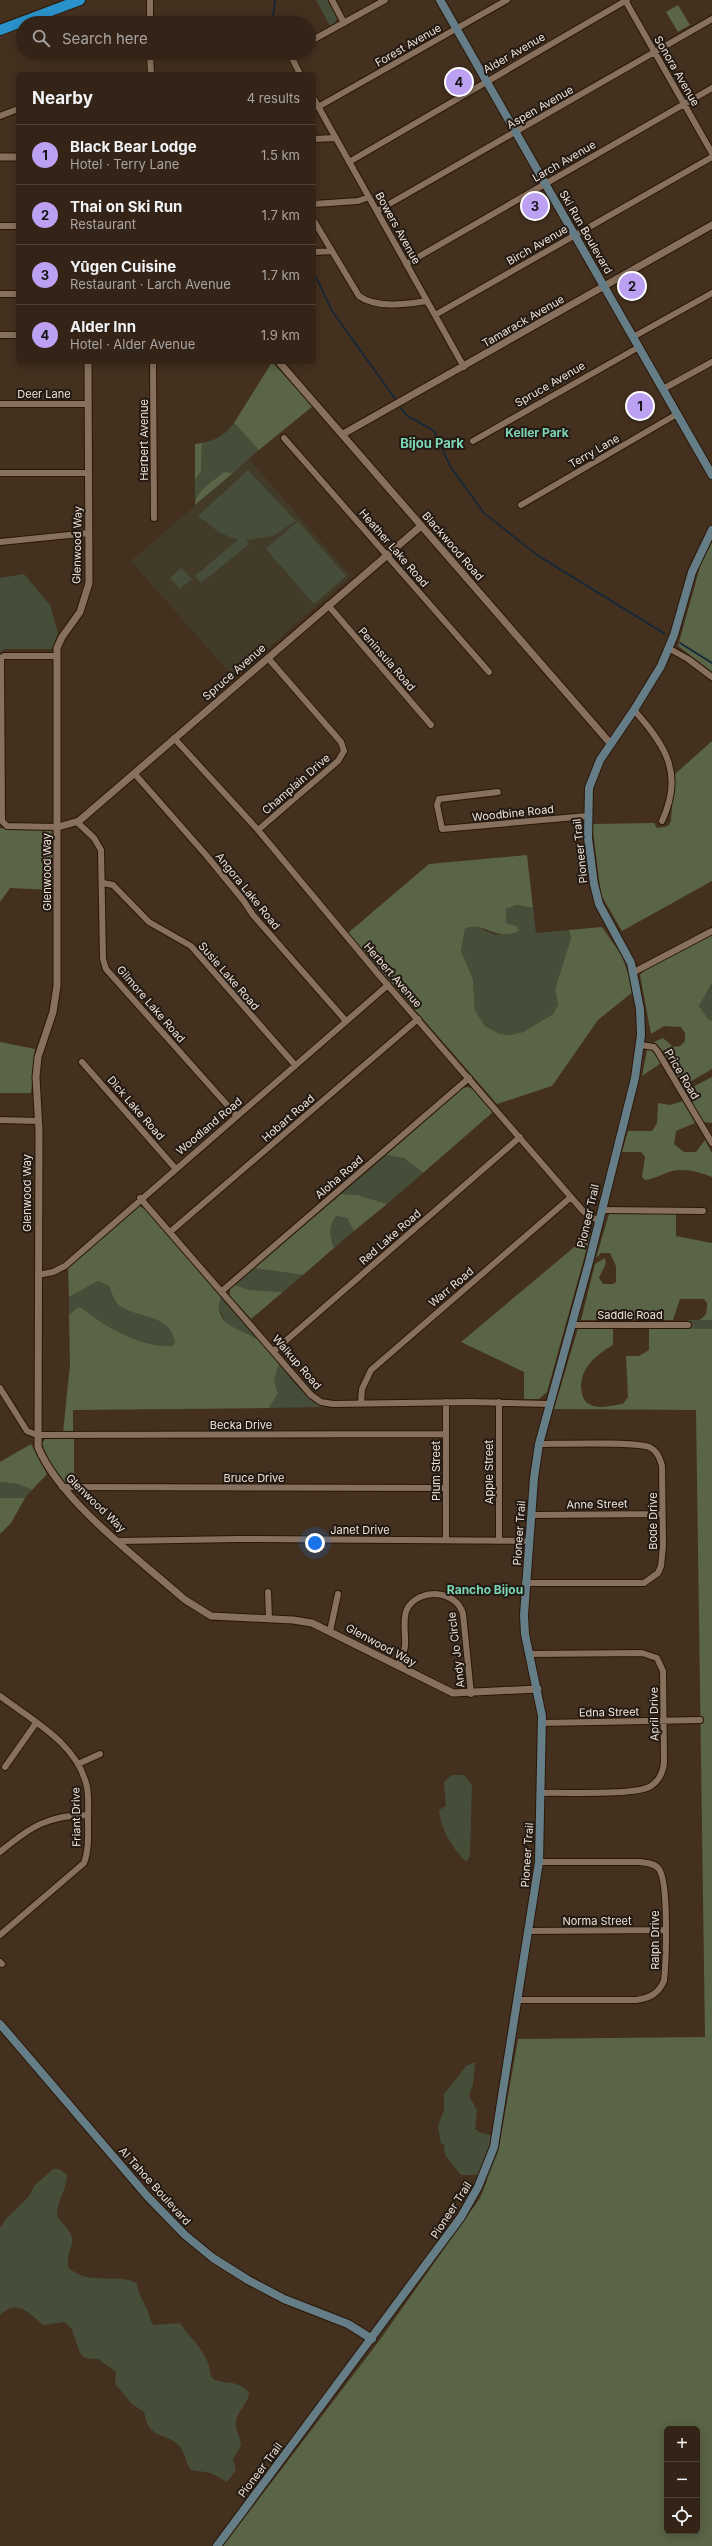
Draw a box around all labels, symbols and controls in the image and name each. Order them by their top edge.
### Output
search box [16,16,316,60]
street label: Forest Avenue [372,20,444,70]
icon: search [30,27,52,49]
text: Search here [62,29,148,48]
street label: Alder Avenue [481,30,547,76]
street label: Sonora Avenue [651,33,703,109]
pin: 4 [446,67,472,97]
street label: Aspen Avenue [504,82,576,132]
text: Nearby [32,88,93,108]
text: 4 results [247,90,300,106]
text: Black Bear Lodge [70,137,197,156]
street label: Larch Avenue [530,137,598,185]
text: 1 [42,147,48,163]
text: 1.5 km [261,147,300,163]
text: Hotel · Terry Lane [70,156,179,172]
street label: Ski Run Boulevard [556,188,616,276]
street label: Bowers Avenue [372,189,424,267]
pin: 3 [522,191,548,221]
text: Thai on Ski Run [70,197,182,216]
text: 2 [41,207,49,223]
text: 1.7 km [262,207,300,223]
text: Restaurant [70,216,136,232]
street label: Birch Avenue [504,222,570,268]
text: Yūgen Cuisine [70,257,176,276]
text: 3 [41,267,49,283]
text: 1.7 km [262,267,300,283]
pin: 2 [619,271,645,301]
text: Restaurant · Larch Avenue [70,276,231,292]
street label: Tamarack Avenue [479,292,567,350]
text: Alder Inn [70,317,136,336]
text: 4 [41,327,49,343]
text: 1.9 km [261,327,300,343]
text: Hotel · Alder Avenue [70,336,195,352]
street label: Spruce Avenue [512,358,588,410]
street label: Deer Lane [17,387,71,401]
pin: 1 [627,391,653,421]
street label: Herbert Avenue [137,399,151,481]
district label: Keller Park [505,425,569,440]
street label: Terry Lane [566,431,622,471]
district label: Bijou Park [400,435,464,451]
street label: Glenwood Way [69,506,85,584]
street label: Heather Lake Road [356,506,432,590]
street label: Blackwood Road [419,509,487,583]
street label: Peninsula Road [356,624,418,694]
street label: Spruce Avenue [200,641,268,703]
street label: Champlain Drive [259,751,333,817]
street label: Woodbine Road [471,802,555,824]
street label: Pioneer Trail [570,818,590,884]
street label: Glenwood Way [40,833,54,911]
street label: Angora Lake Road [213,850,283,932]
street label: Susie Lake Road [196,939,262,1013]
street label: Herbert Avenue [361,940,425,1010]
street label: Gilmore Lake Road [114,963,188,1045]
street label: Price Road [661,1046,703,1102]
street label: Dick Lake Road [104,1073,168,1143]
street label: Hobart Road [259,1091,317,1145]
street label: Woodland Road [173,1094,245,1158]
street label: Aloha Road [312,1152,366,1202]
street label: Glenwood Way [20,1154,34,1232]
street label: Pioneer Trail [574,1183,602,1249]
street label: Red Lake Road [356,1206,424,1268]
street label: Warr Road [426,1264,476,1310]
street label: Saddle Road [597,1308,663,1322]
street label: Walkup Road [269,1332,325,1392]
street label: Becka Drive [210,1418,272,1432]
street label: Apple Street [482,1439,496,1504]
street label: Plum Street [429,1441,443,1501]
street label: Glenwood Way [63,1471,129,1535]
street label: Bruce Drive [224,1471,284,1485]
street label: Bode Drive [646,1492,660,1550]
street label: Anne Street [566,1496,628,1512]
street label: Pioneer Trail [510,1500,528,1566]
street label: Janet Drive [330,1523,390,1537]
your location [305,1533,325,1553]
district label: Rancho Bijou [447,1582,523,1597]
street label: Andy Jo Circle [444,1611,468,1689]
street label: Glenwood Way [343,1620,419,1670]
street label: April Drive [647,1687,661,1741]
street label: Edna Street [579,1704,640,1720]
street label: Friant Drive [68,1787,84,1847]
street label: Pioneer Trail [518,1822,536,1888]
street label: Ralph Drive [648,1910,662,1970]
street label: Norma Street [562,1914,632,1928]
street label: Al Tahoe Boulevard [116,2144,194,2228]
street label: Pioneer Trail [427,2179,475,2241]
map controls [664,2426,700,2534]
button: + [664,2426,700,2462]
street label: Pioneer Trail [235,2440,285,2500]
button: − [664,2462,700,2498]
button: locate [664,2498,700,2534]

